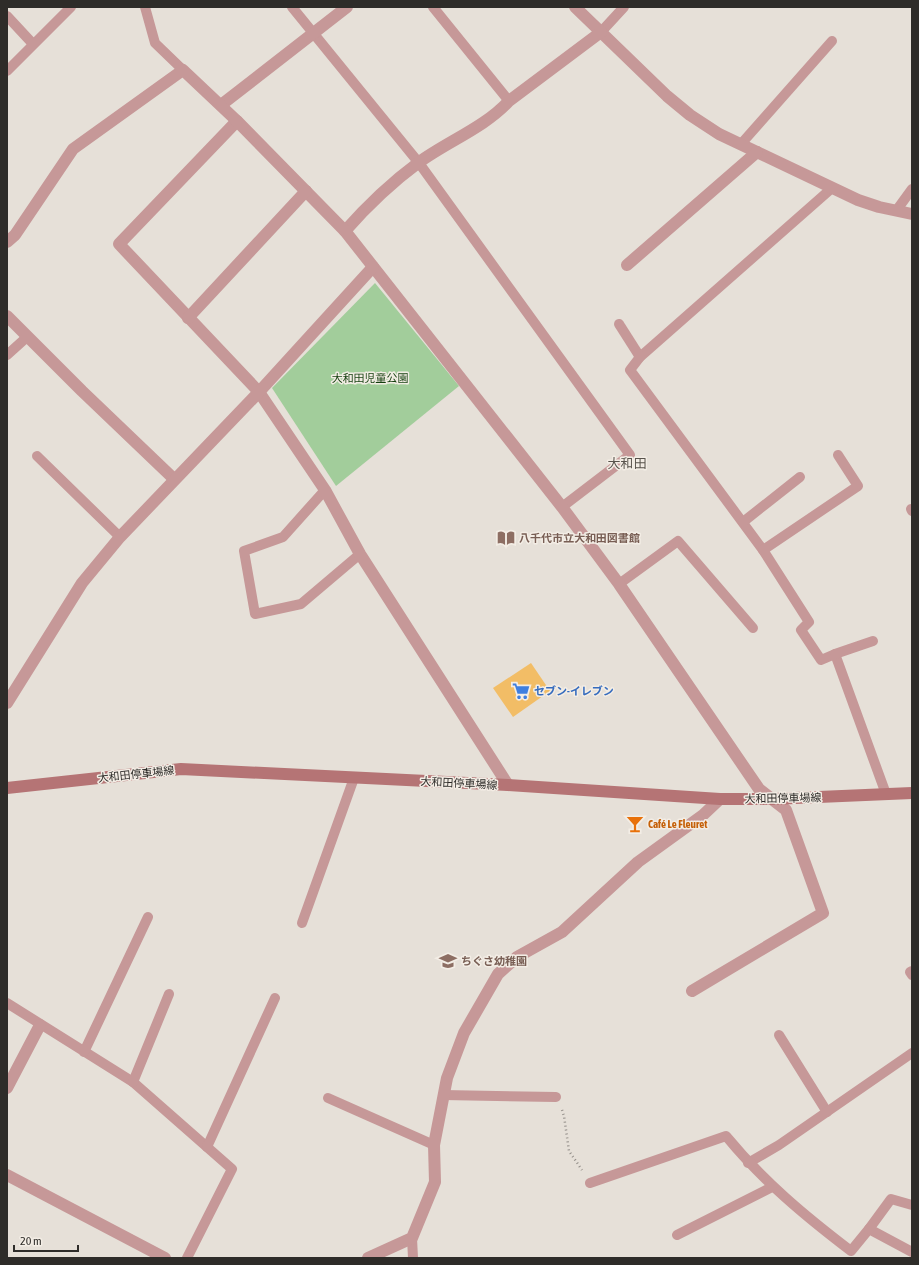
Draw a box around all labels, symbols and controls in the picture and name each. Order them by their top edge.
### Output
park label: 大和田児童公園 [332,372,409,384]
district label: 大和田 [607,456,647,471]
library icon: 八千代市立大和田図書館 [496,528,516,548]
place label: 八千代市立大和田図書館 [519,532,640,544]
supermarket icon: セブン-イレブン [511,681,531,701]
place label: セブン-イレブン [534,685,614,697]
street label: 大和田停車場線 [97,764,175,784]
street label: 大和田停車場線 [420,775,498,791]
street label: 大和田停車場線 [744,791,822,805]
bar icon: Café Le Fleuret [625,814,645,834]
place label: Café Le Fleuret [648,818,708,830]
school or university icon: ちぐさ幼稚園 [438,951,458,971]
place label: ちぐさ幼稚園 [461,955,527,967]
scale bar [14,1227,78,1253]
text: 20 m [20,1234,42,1248]

